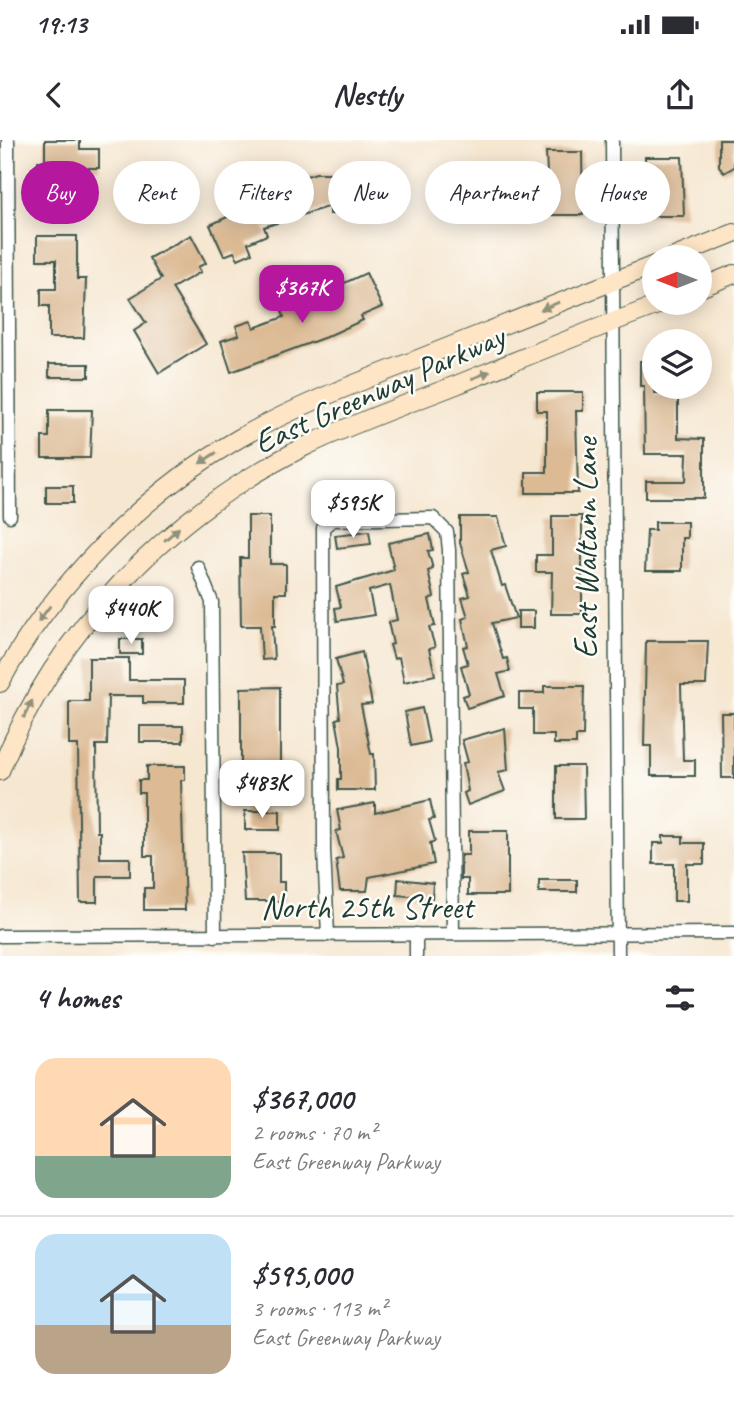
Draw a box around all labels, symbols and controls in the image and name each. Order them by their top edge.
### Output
text: 19:13 [35,8,87,41]
text: Nestly [332,74,402,115]
icon: back [35,76,73,114]
icon: share [661,76,699,114]
chip: Buy [21,161,99,224]
chip: Rent [113,161,200,224]
chip: Filters [214,161,314,224]
chip: New [328,161,411,224]
chip: Apartment [425,161,561,224]
chip: House [575,161,670,224]
north arrow [642,245,712,315]
map controls [642,245,712,399]
pin: $367K [253,265,351,325]
text: $367K [275,273,329,302]
one-way arrow [539,301,560,312]
street label: East Greenway Parkway [247,314,513,463]
button: layers [642,329,712,399]
one-way arrow [470,369,491,380]
street label: East Waltann Lane [565,435,607,658]
one-way arrow [199,452,218,465]
pin: $595K [304,480,402,540]
text: $595K [327,488,379,517]
one-way arrow [163,527,180,543]
pin: $440K [82,587,180,646]
text: $440K [104,594,158,623]
one-way arrow [37,605,52,623]
one-way arrow [23,699,34,719]
pin: $483K [213,760,311,820]
text: $483K [235,768,289,797]
street label: North 25th Street [261,886,476,928]
text: 4 homes [35,979,120,1017]
icon: filters [661,979,699,1017]
text: $367,000 [252,1080,353,1118]
icon: home [91,1086,175,1170]
text: 2 rooms · 70 m² [252,1118,376,1147]
text: East Greenway Parkway [252,1147,440,1176]
text: $595,000 [252,1256,351,1294]
icon: home [91,1262,175,1346]
text: 3 rooms · 113 m² [252,1294,387,1323]
text: East Greenway Parkway [252,1323,440,1352]

